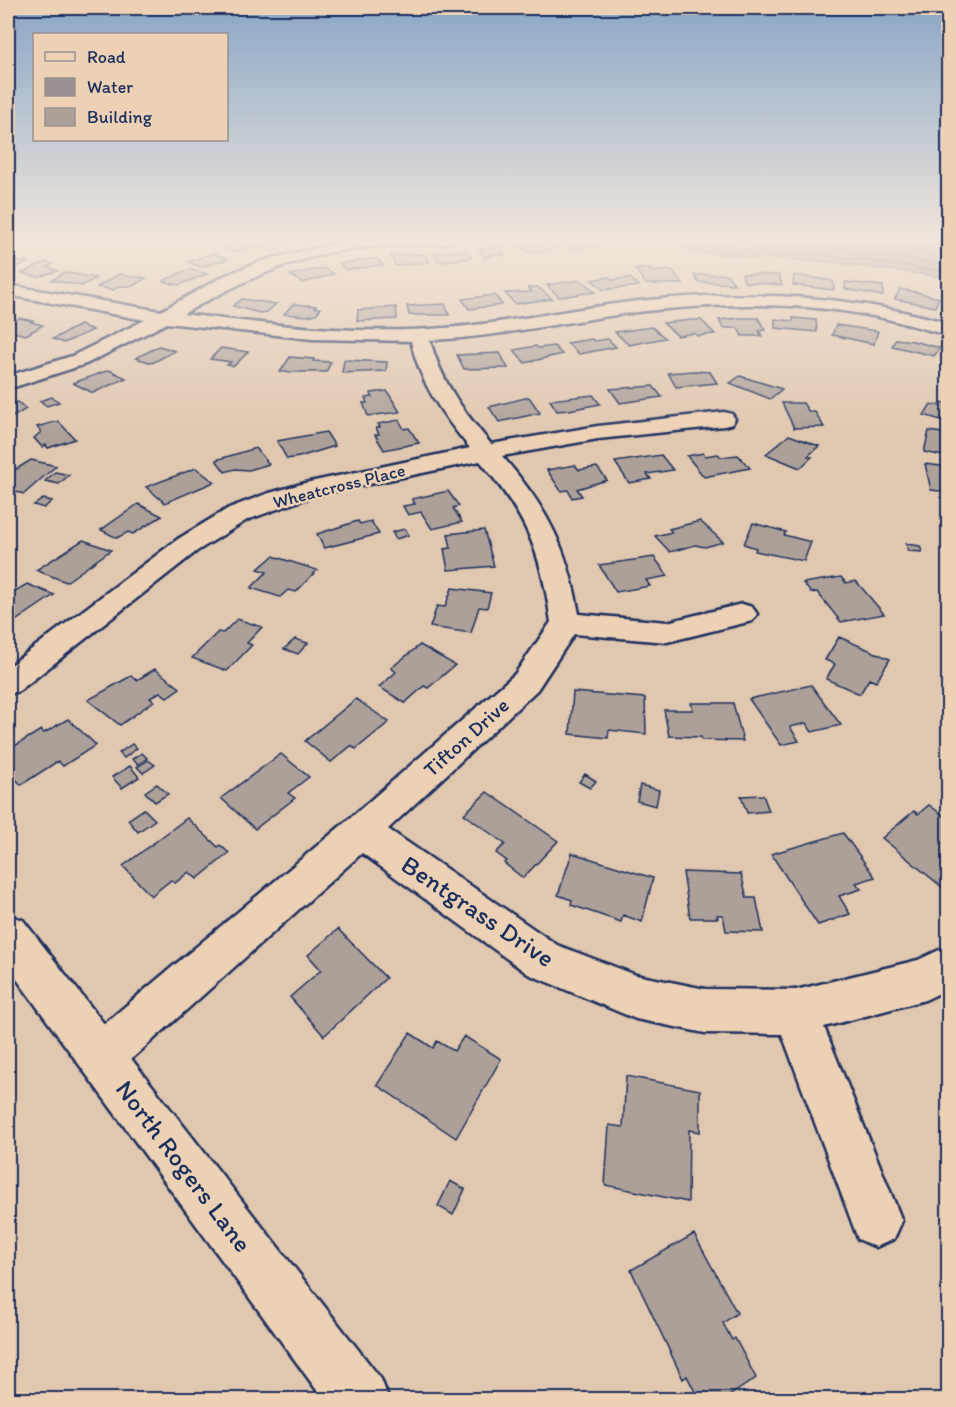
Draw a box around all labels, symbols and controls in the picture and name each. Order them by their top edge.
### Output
legend [33,33,228,141]
text: Road [87,46,126,68]
text: Water [87,76,133,98]
text: Building [87,106,153,128]
street label: Wheatcross Place [271,459,407,513]
street label: Tifton Drive [418,692,514,782]
street label: Bentgrass Drive [395,848,561,974]
street label: North Rogers Lane [109,1074,259,1258]

